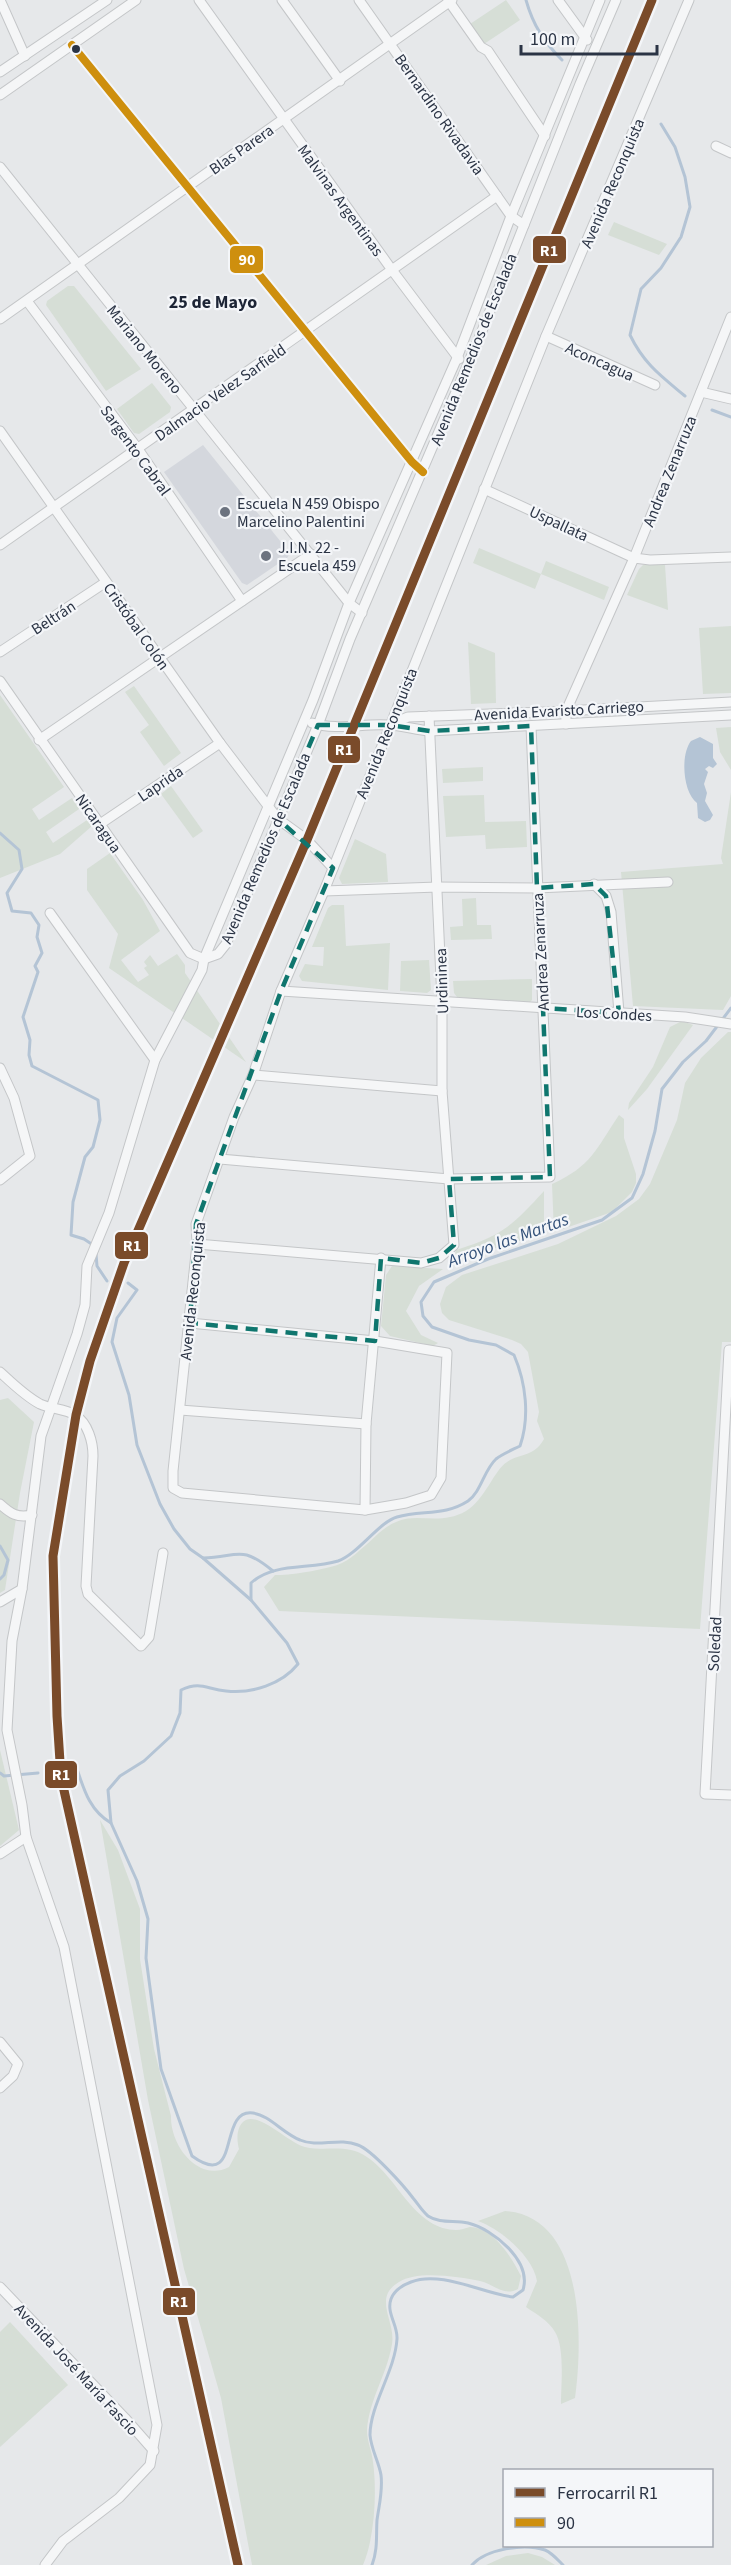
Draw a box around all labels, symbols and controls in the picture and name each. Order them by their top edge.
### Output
scale bar [521,18,658,56]
text: 100 m [530,27,575,52]
unlabelled marker [70,43,82,55]
street label: Bernardino Rivadavia [389,50,489,180]
street label: Avenida Reconquista [576,115,650,252]
street label: Blas Parera [205,119,278,180]
street label: Malvinas Argentinas [292,140,388,261]
line badge: R1 [532,235,567,264]
text: R1 [540,240,558,262]
line badge: 90 [229,245,264,274]
text: 90 [239,249,255,271]
street label: Avenida Remedios de Escalada [425,250,523,449]
district label: 25 de Mayo [169,290,257,315]
street label: Mariano Moreno [101,300,187,399]
street label: Aconcagua [562,337,637,387]
street label: Dalmacio Velez Sarfield [150,339,291,447]
street label: Sargento Cabral [95,401,176,500]
street label: Andrea Zenarruza [638,413,702,530]
place label: Escuela N 459 Obispo Marcelino Palentini [237,493,380,533]
street label: Uspallata [525,501,592,547]
marker: Escuela N 459 Obispo Marcelino Palentini [218,505,232,519]
place label: J.I.N. 22 - Escuela 459 [278,537,356,577]
marker: J.I.N. 22 - Escuela 459 [259,549,273,563]
street label: Cristóbal Colón [98,578,174,675]
street label: Beltrán [27,595,80,640]
street label: Avenida Reconquista [351,665,423,802]
street label: Avenida Evaristo Carriego [474,696,644,726]
line badge: R1 [327,735,361,764]
text: R1 [335,739,353,761]
street label: Avenida Remedios de Escalada [216,749,316,947]
street label: Laprida [133,760,188,807]
street label: Nicaragua [70,790,127,858]
street label: Andrea Zenarruza [527,892,555,1011]
street label: Urdininea [430,948,454,1014]
street label: Los Condes [575,1001,653,1027]
water label: Arroyo las Martas [443,1207,572,1274]
street label: Avenida Reconquista [175,1221,211,1361]
line badge: R1 [114,1231,149,1260]
text: R1 [123,1235,141,1257]
street label: Soledad [703,1616,727,1672]
line badge: R1 [44,1760,78,1789]
text: R1 [52,1764,70,1786]
line badge: R1 [162,2287,196,2316]
text: R1 [170,2291,188,2313]
street label: Avenida José María Fascio [9,2299,143,2441]
legend [503,2469,713,2547]
text: Ferrocarril R1 [557,2481,658,2506]
text: 90 [557,2511,575,2536]

